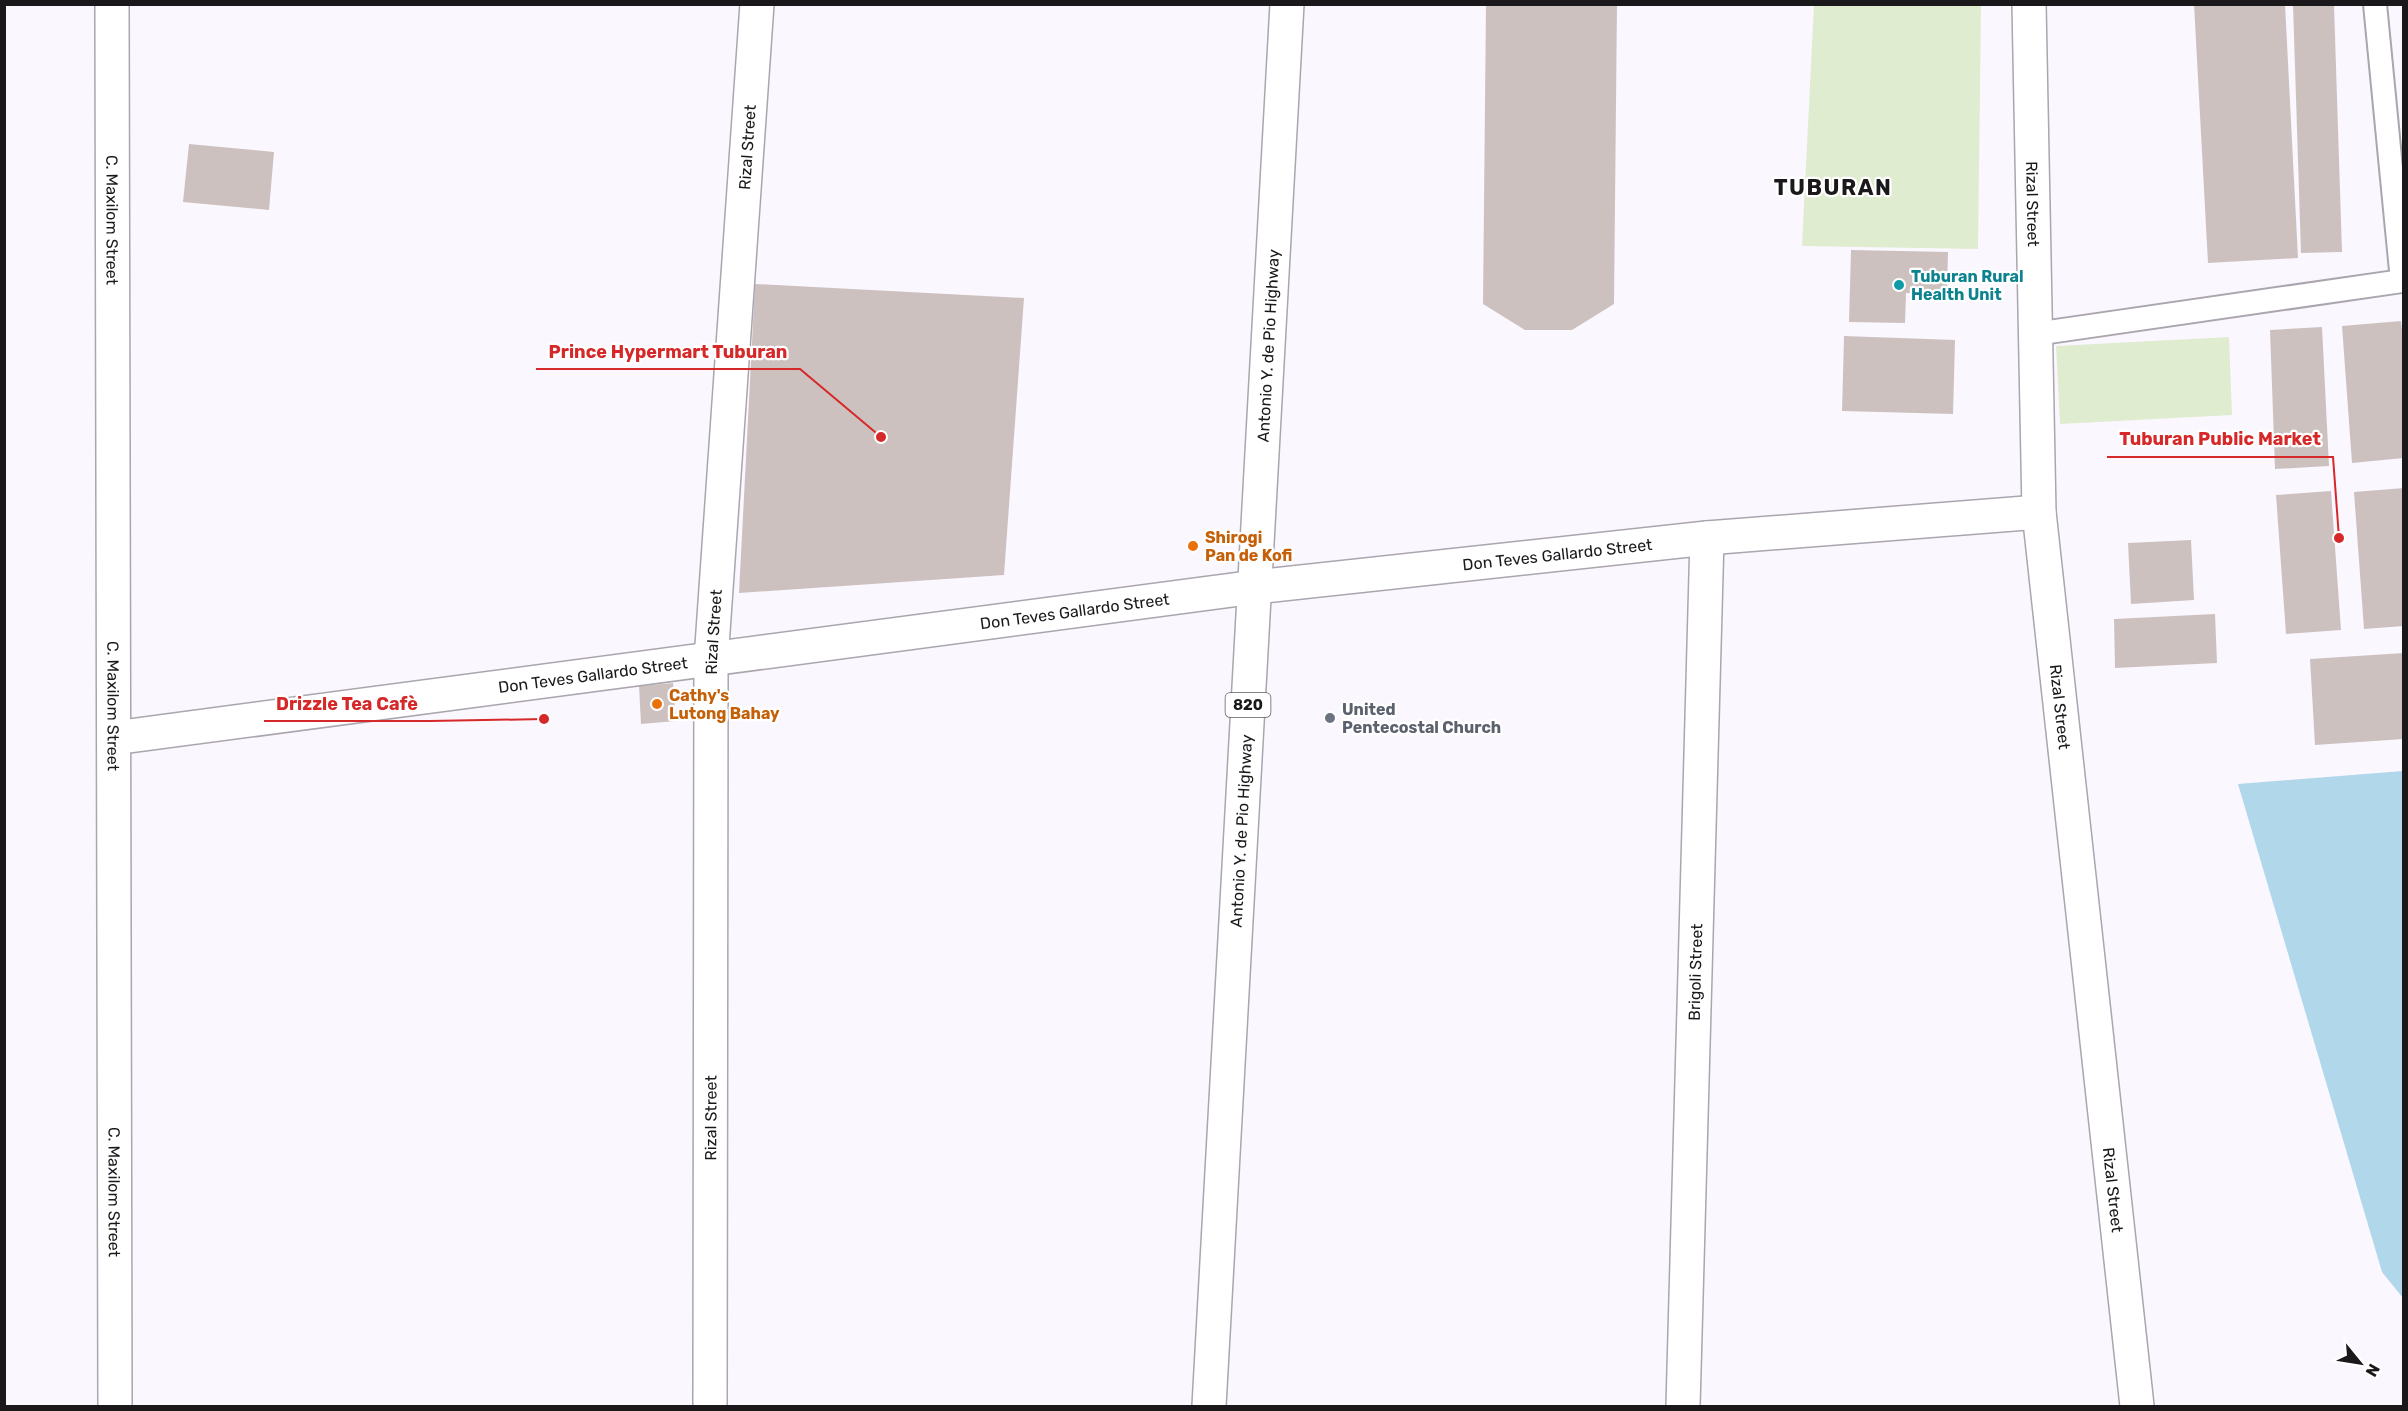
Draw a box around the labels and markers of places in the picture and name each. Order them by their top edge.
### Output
place label: Tuburan Rural Health Unit [1911,267,2024,304]
marker: Tuburan Rural Health Unit [1892,278,1906,292]
callout: Prince Hypermart Tuburan [536,333,800,369]
callout: Tuburan Public Market [2107,421,2333,457]
place label: Shirogi Pan de Kofi [1205,528,1292,565]
marker: Shirogi Pan de Kofi [1186,539,1200,553]
callout: Drizzle Tea Cafè [264,685,430,721]
place label: Cathy's Lutong Bahay [669,686,780,723]
marker: Cathy's Lutong Bahay [650,697,664,711]
place label: United Pentecostal Church [1342,700,1501,737]
marker: United Pentecostal Church [1323,711,1337,725]

